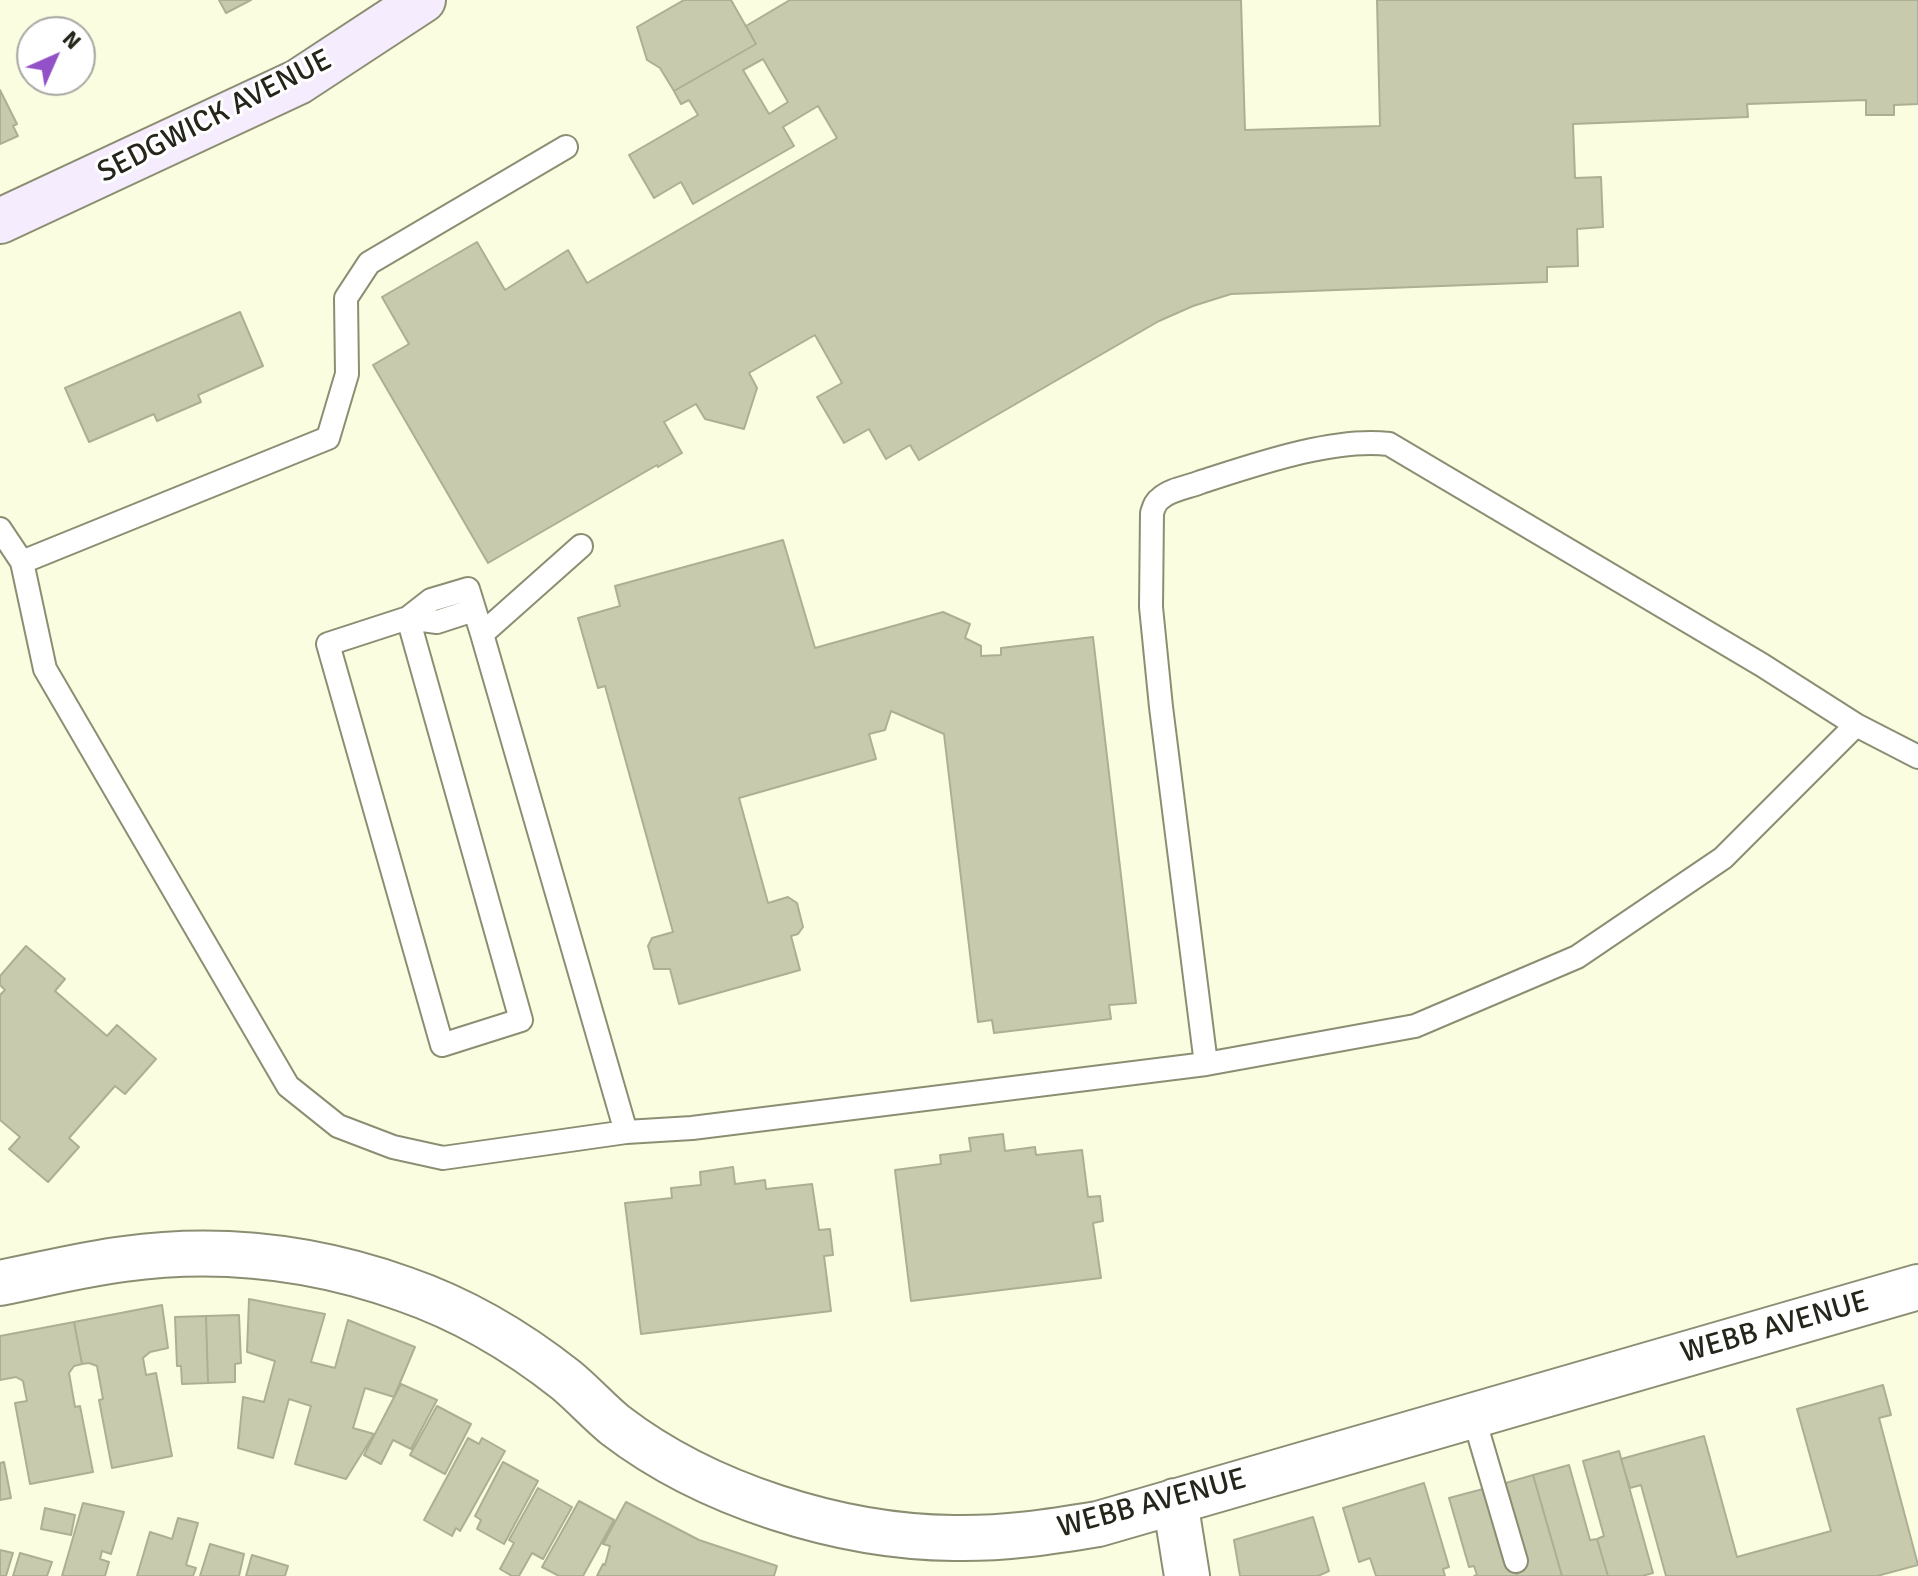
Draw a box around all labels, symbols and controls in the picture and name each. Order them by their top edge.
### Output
north arrow [16,16,96,96]
text: N [57,25,87,55]
street label: SEDGWICK AVENUE [92,42,338,192]
street label: WEBB AVENUE [1677,1284,1873,1372]
street label: WEBB AVENUE [1054,1462,1250,1546]

